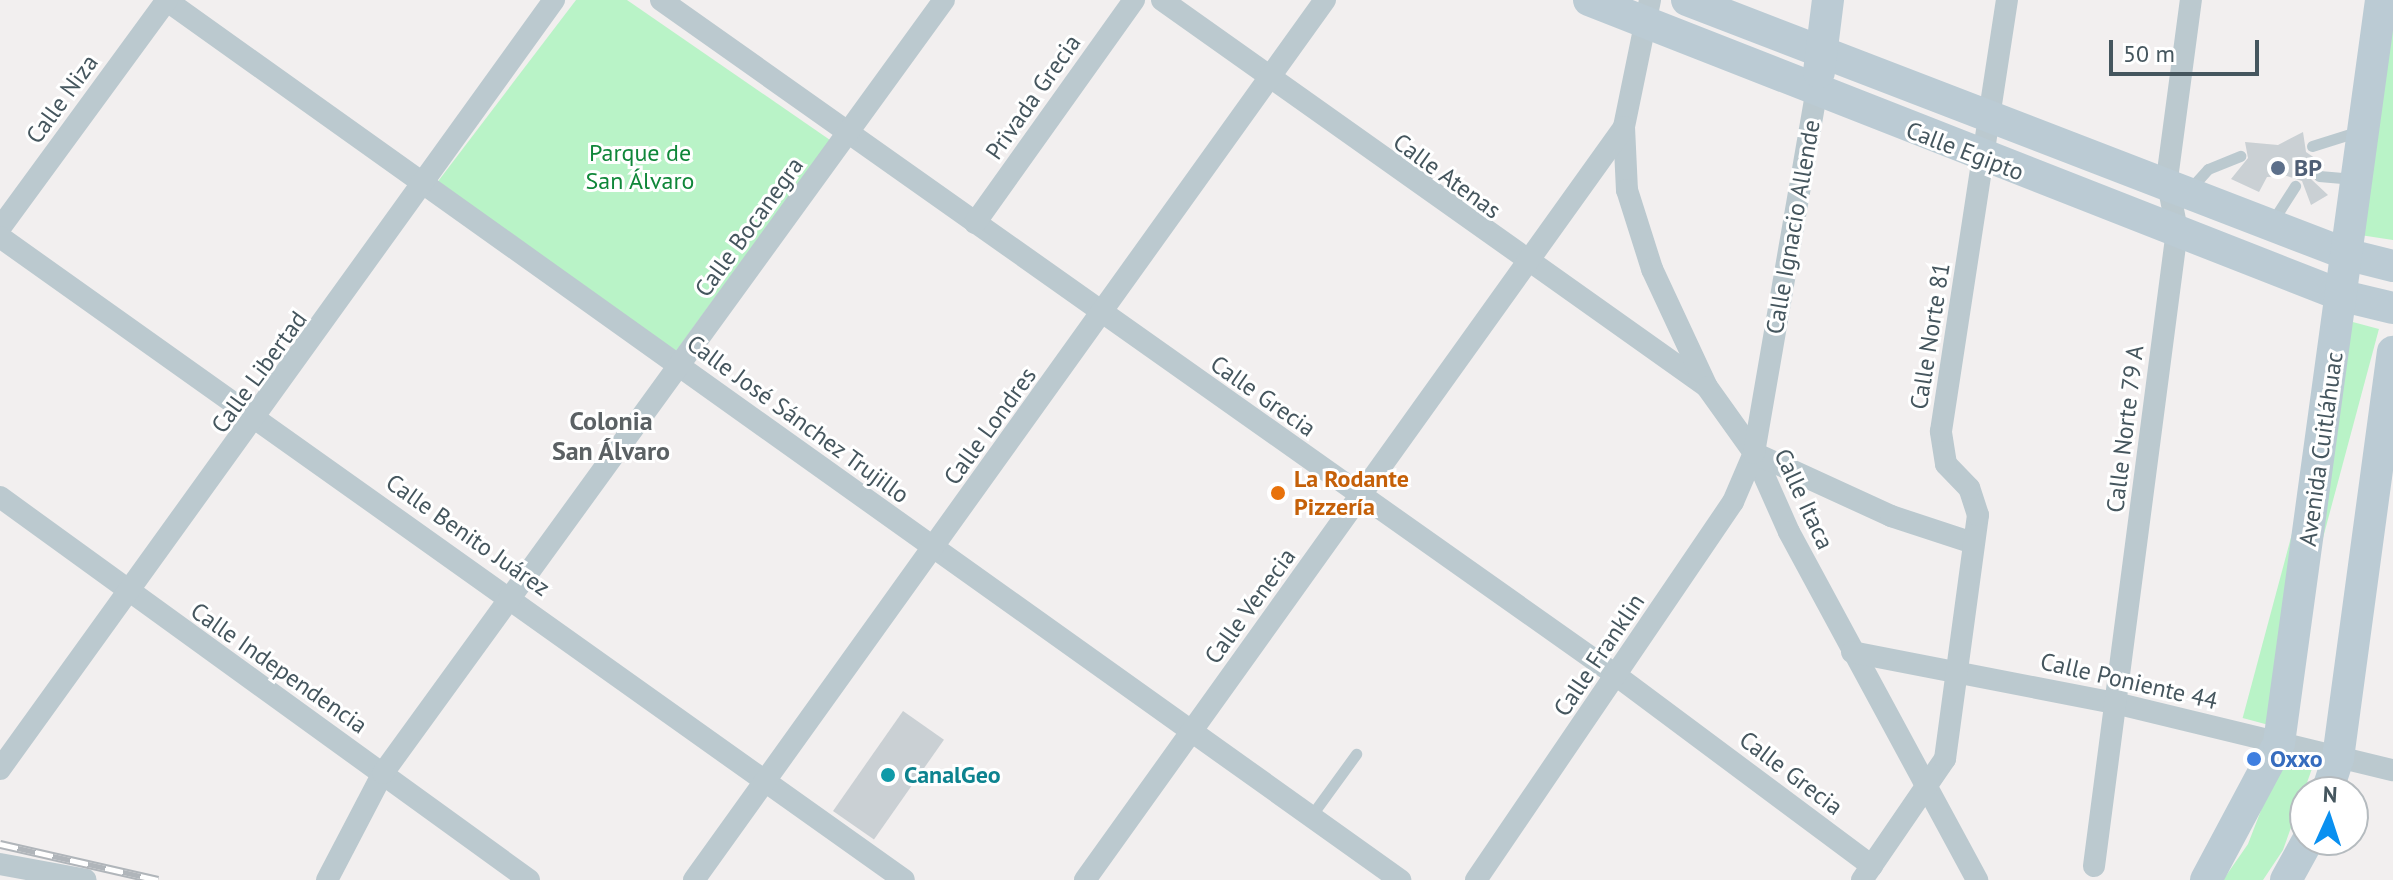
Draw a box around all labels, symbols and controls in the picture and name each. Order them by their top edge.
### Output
scale bar [2113,24,2263,74]
street label: Privada Grecia [979,29,1087,165]
text: 50 m [2123,38,2175,69]
street label: Calle Niza [20,49,104,149]
street label: Calle Egipto [1902,115,2028,187]
street label: Calle Ignacio Allende [1760,117,1826,337]
street label: Calle Atenas [1387,127,1507,225]
park label: Parque de San Álvaro [585,139,695,195]
street label: Calle Bocanegra [689,152,809,302]
place label: BP [2294,154,2322,182]
marker: BP [2269,159,2287,177]
street label: Calle Norte 81 [1904,260,1956,412]
street label: Calle Libertad [205,305,313,439]
street label: Calle José Sánchez Trujillo [681,328,915,510]
street label: Calle Norte 79 A [2100,343,2150,515]
street label: Calle Grecia [1205,349,1321,443]
street label: Avenida Cuitláhuac [2293,350,2349,548]
street label: Calle Londres [938,362,1042,490]
district label: Colonia San Álvaro [551,405,671,466]
street label: Calle Itaca [1768,444,1840,554]
place label: La Rodante Pizzería [1294,465,1409,521]
street label: Calle Benito Juárez [381,468,555,602]
marker: La Rodante Pizzería [1269,484,1287,502]
street label: Calle Venecia [1198,542,1302,670]
street label: Calle Franklin [1548,588,1650,722]
street label: Calle Independencia [185,596,373,740]
street label: Calle Poniente 44 [2038,647,2220,715]
street label: Calle Grecia [1734,725,1848,821]
place label: Oxxo [2270,745,2323,773]
marker: Oxxo [2245,750,2263,768]
place label: CanalGeo [904,761,1001,789]
marker: CanalGeo [879,766,897,784]
north arrow [2289,776,2369,856]
text: N [2322,780,2338,808]

